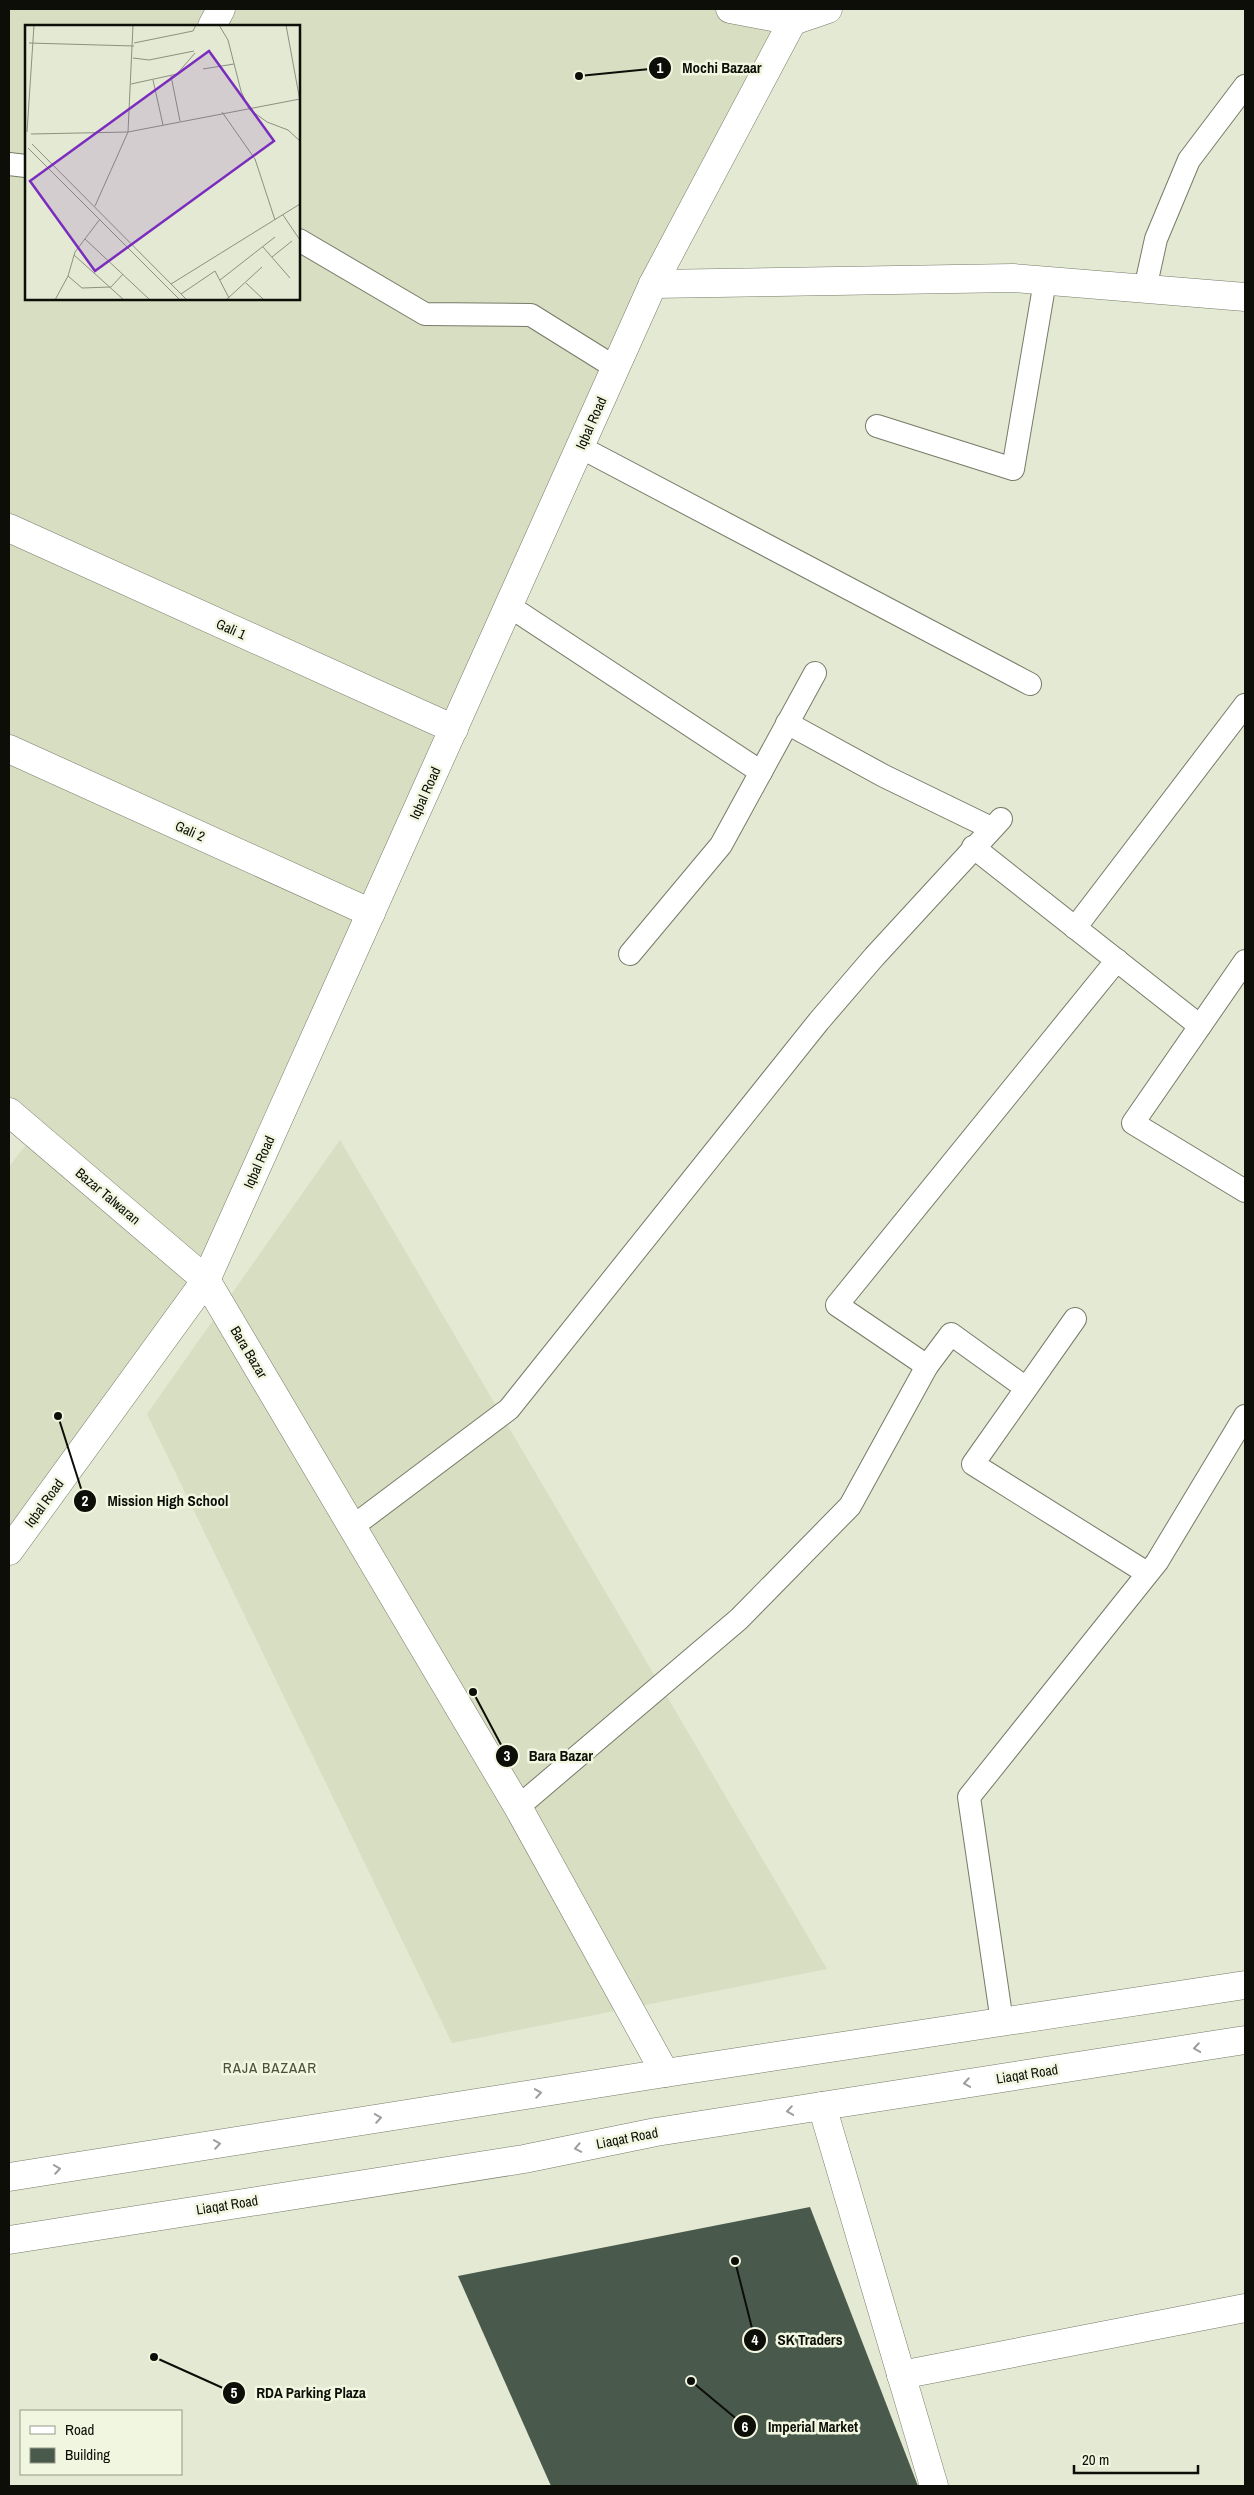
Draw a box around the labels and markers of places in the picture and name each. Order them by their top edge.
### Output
callout: Mochi Bazaar [648,53,772,83]
callout: Mission High School [73,1486,239,1516]
callout: Bara Bazar [494,1741,604,1771]
callout: SK Traders [743,2325,852,2355]
callout: RDA Parking Plaza [221,2378,376,2408]
callout: Imperial Market [733,2411,868,2441]

